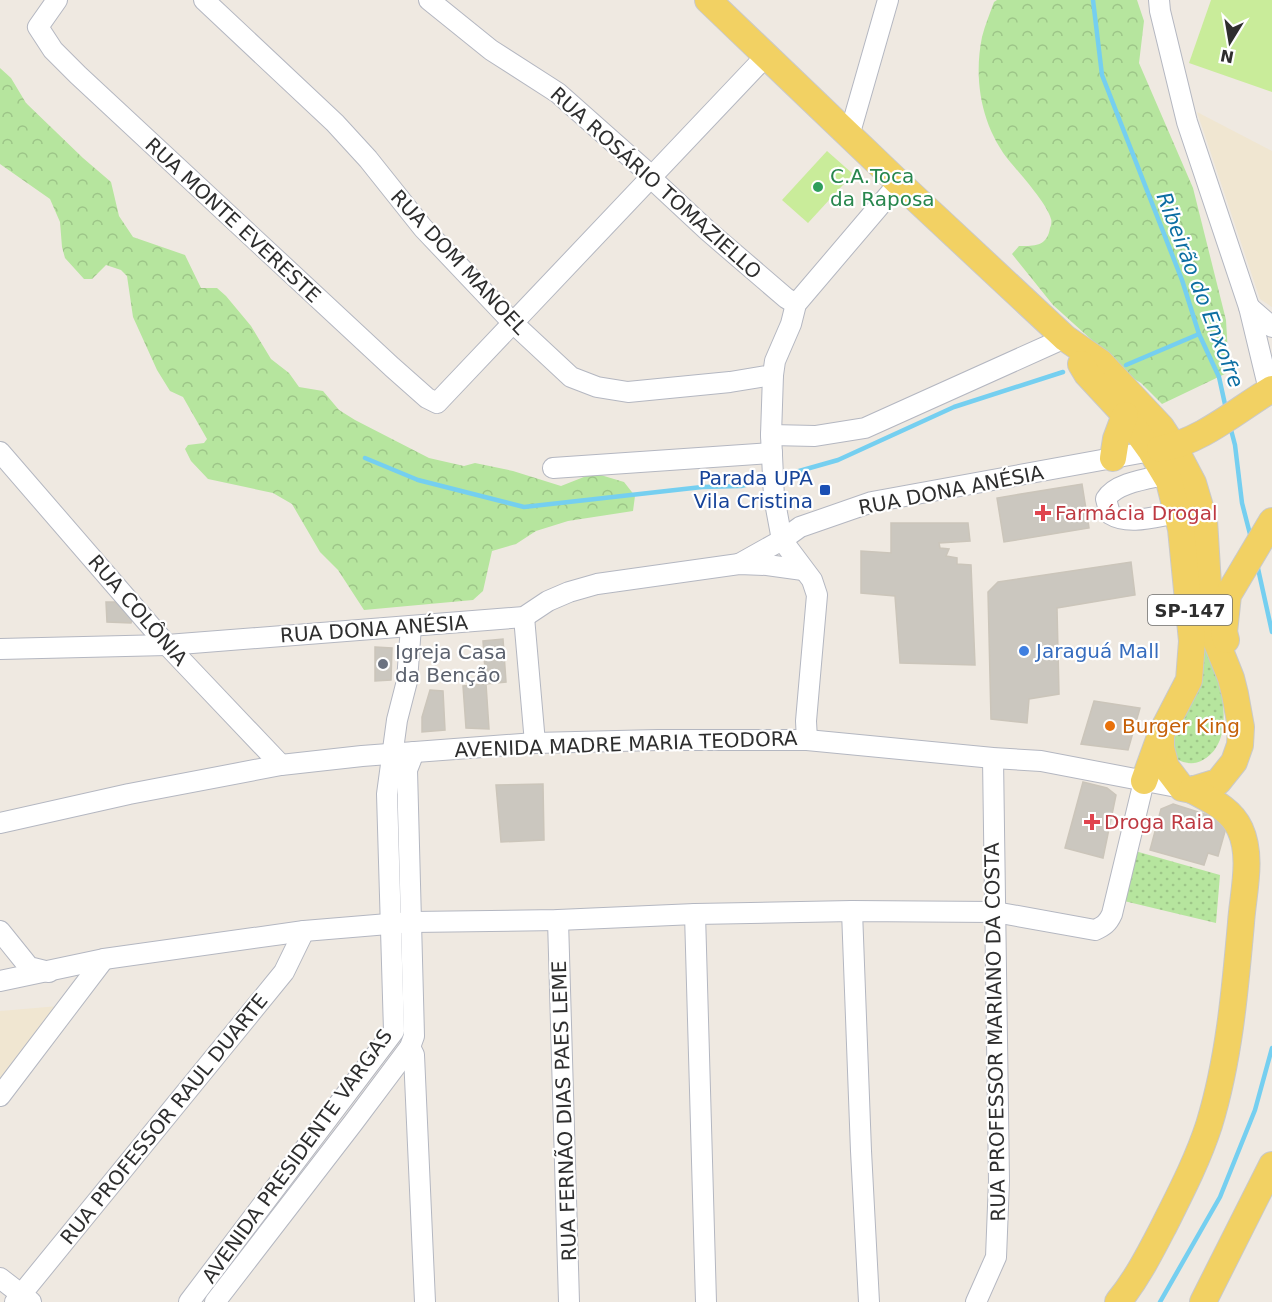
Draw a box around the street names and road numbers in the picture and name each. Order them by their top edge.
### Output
street label: RUA ROSÁRIO TOMAZIELLO [546,82,766,284]
street label: RUA MONTE EVERESTE [140,133,326,307]
street label: RUA DOM MANOEL [386,185,533,340]
street label: RUA DONA ANÉSIA [856,460,1046,520]
street label: RUA COLÔNIA [83,550,193,671]
road number: SP-147 [1148,595,1232,625]
street label: RUA DONA ANÉSIA [279,610,469,648]
street label: AVENIDA MADRE MARIA TEODORA [454,726,798,762]
street label: RUA PROFESSOR MARIANO DA COSTA [980,842,1010,1222]
street label: RUA FERNÃO DIAS PAES LEME [547,960,581,1262]
street label: RUA PROFESSOR RAUL DUARTE [55,989,273,1249]
street label: AVENIDA PRESIDENTE VARGAS [197,1024,397,1288]

